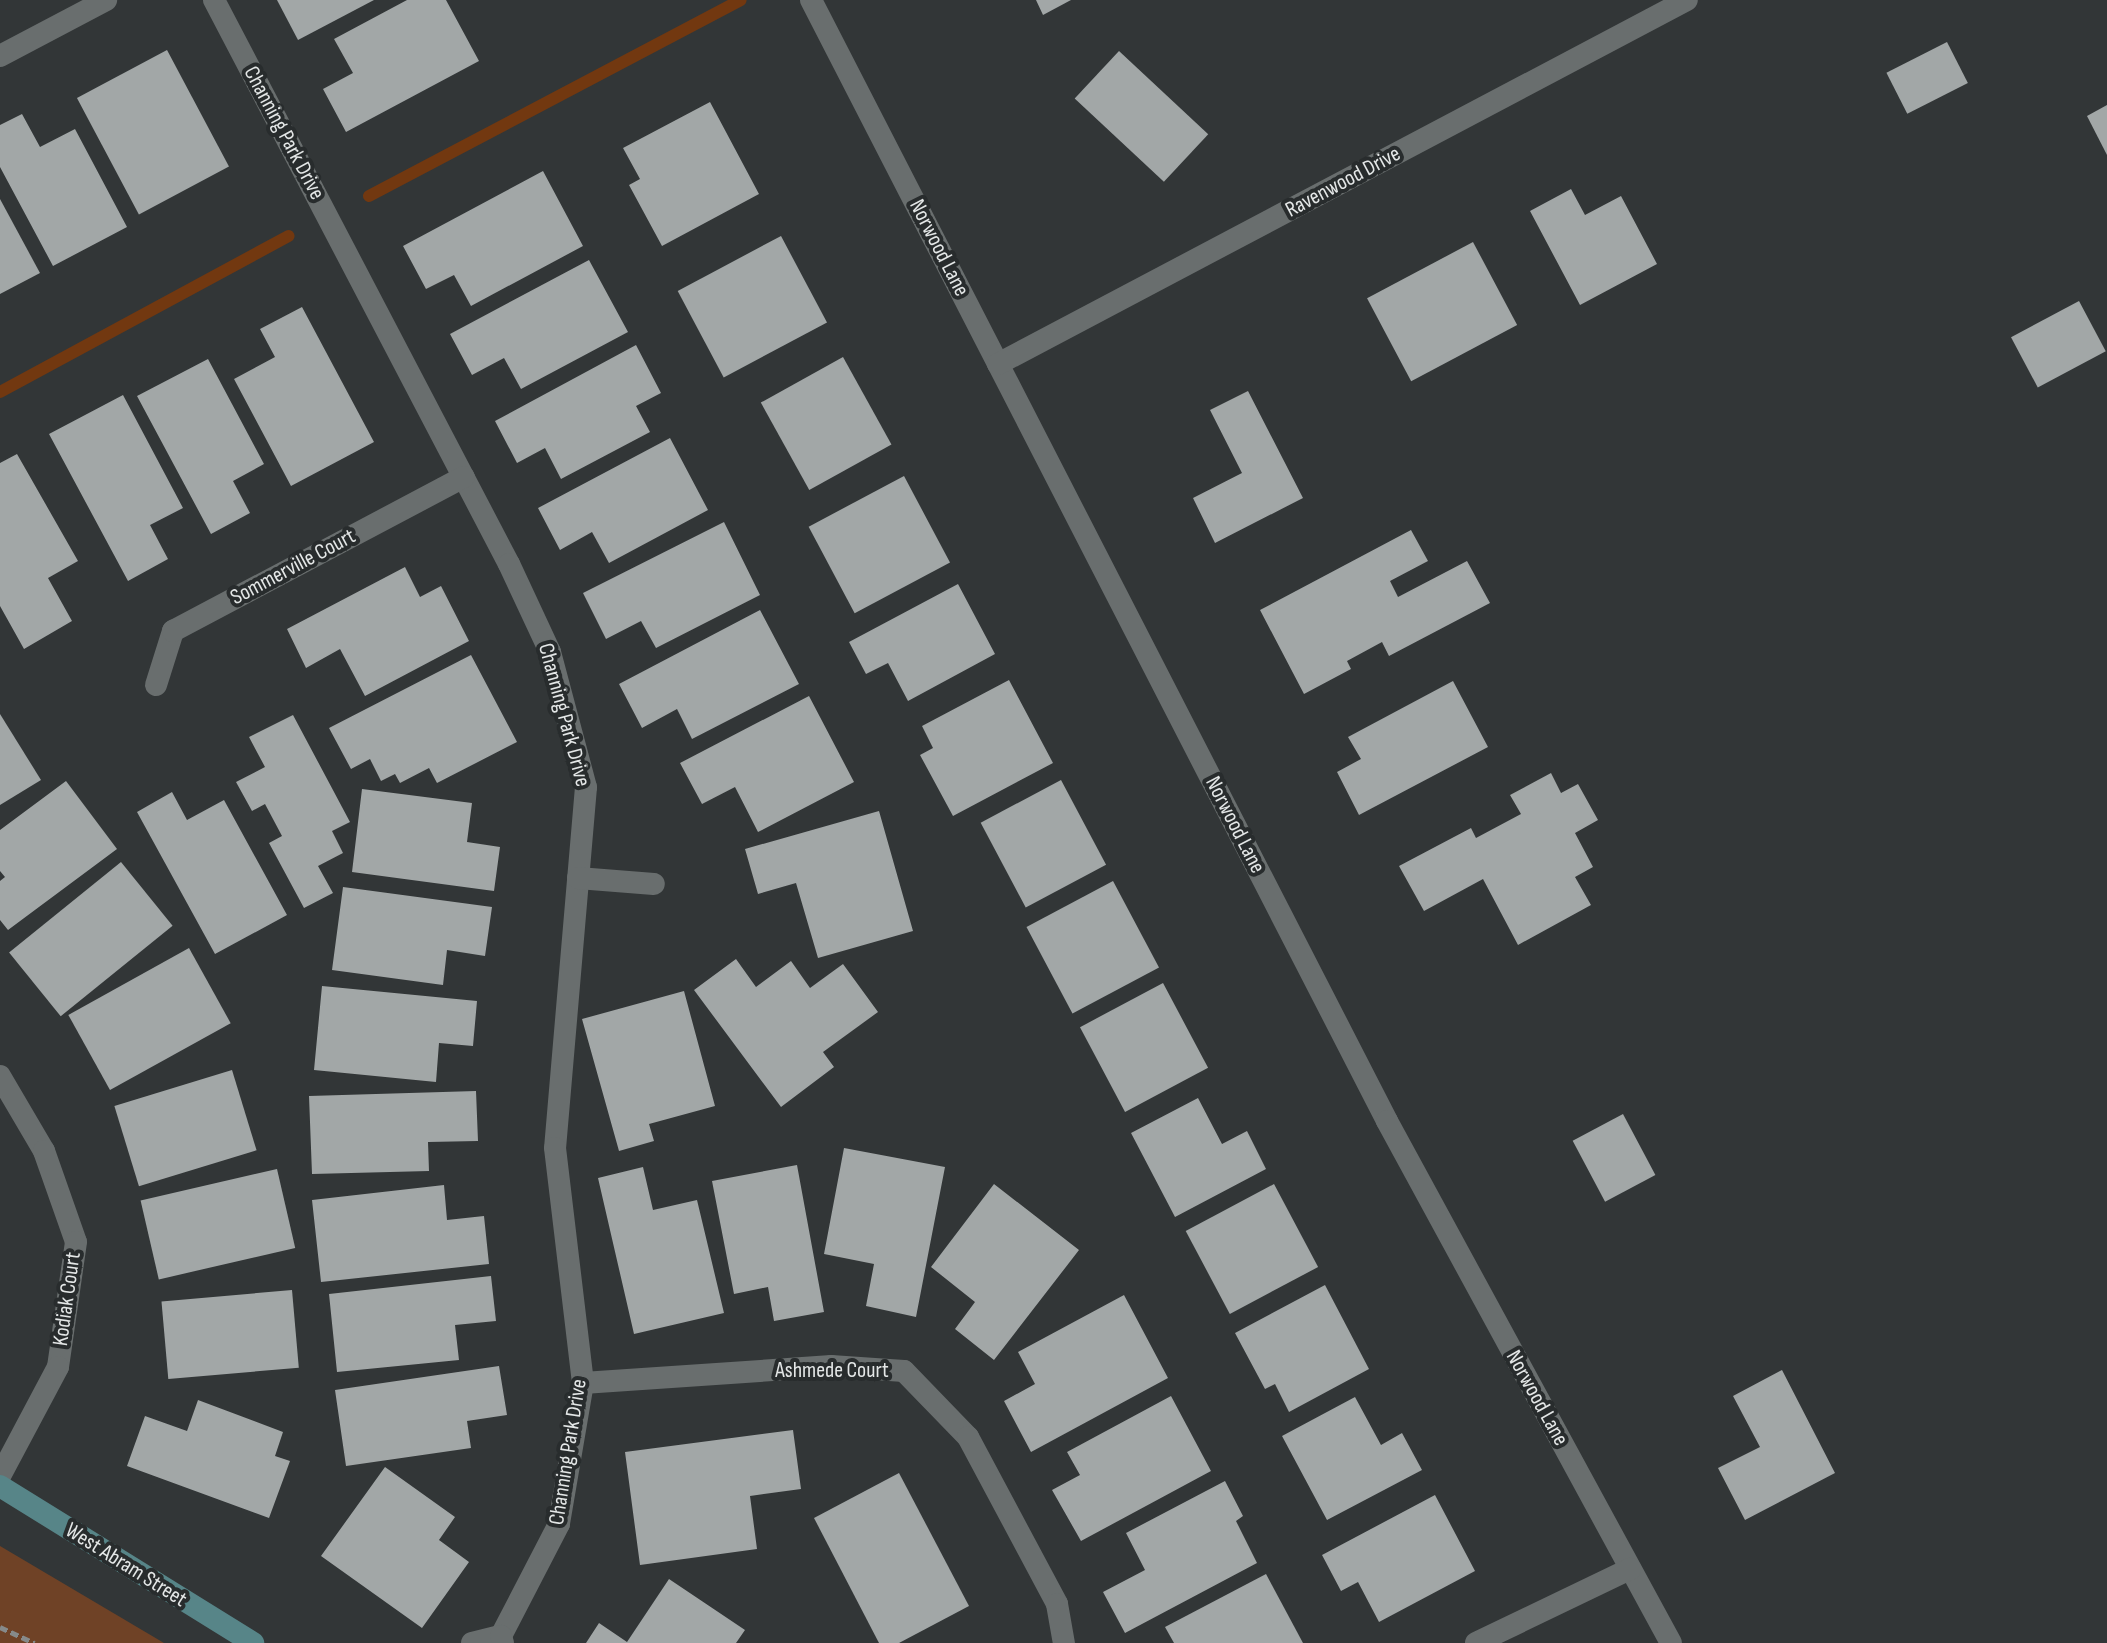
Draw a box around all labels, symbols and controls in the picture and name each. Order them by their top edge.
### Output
street label: Channing Park Drive [238,62,330,204]
street label: Ravenwood Drive [1281,141,1405,223]
street label: Norwood Lane [903,195,975,301]
street label: Sommerville Court [226,523,360,611]
street label: Channing Park Drive [532,640,596,790]
street label: Norwood Lane [1199,772,1271,878]
street label: Kodiak Court [47,1250,87,1348]
street label: Norwood Lane [1500,1346,1574,1450]
street label: Ashmede Court [775,1358,889,1384]
street label: Channing Park Drive [543,1377,593,1527]
street label: West Abram Street [60,1517,192,1613]

